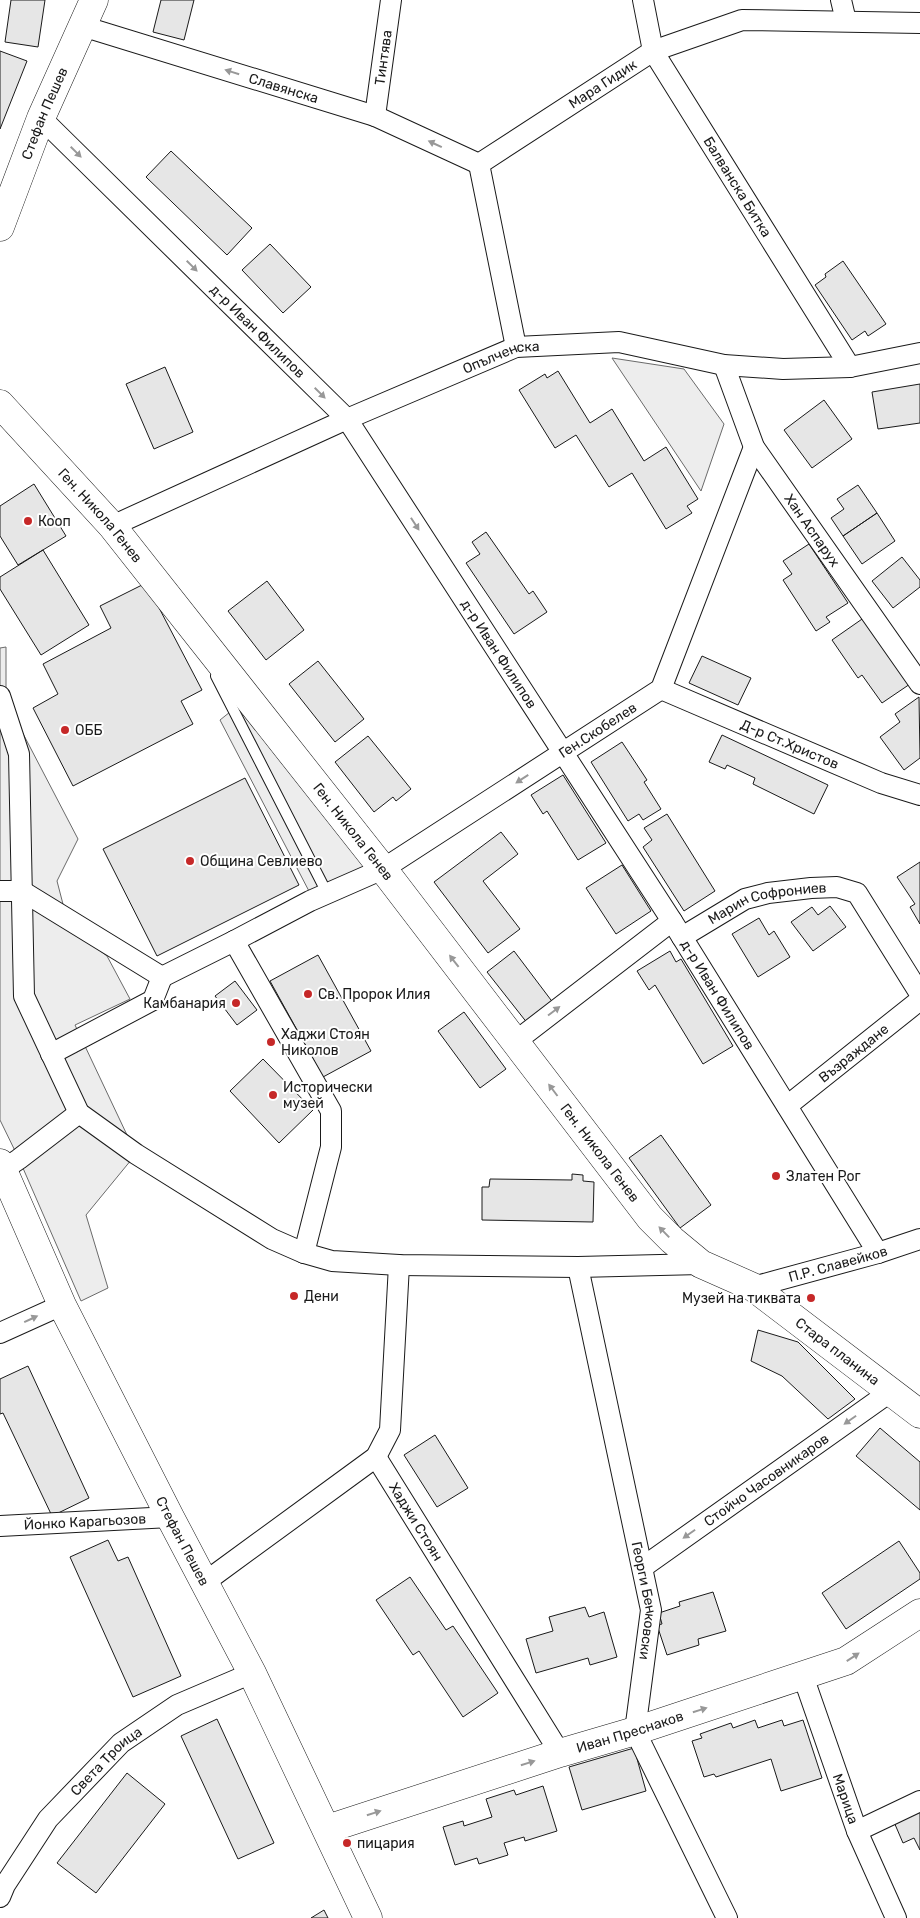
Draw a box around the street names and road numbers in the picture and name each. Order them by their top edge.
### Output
street label: Тинтява [371,29,396,86]
street label: Мара Гидик [566,56,640,112]
street label: Стефан Пешев [18,65,72,162]
street label: Славянска [247,70,321,107]
street label: Балванска Битка [700,134,775,240]
street label: д-р Иван Филипов [206,281,308,382]
street label: Опълченска [460,338,540,378]
street label: Ген. Никола Генев [54,465,146,566]
street label: Хан Аспарух [781,491,844,571]
street label: д-р Иван Филипов [457,596,540,712]
street label: Ген.Скобелев [556,699,640,762]
street label: Д-р Ст.Христов [738,716,841,773]
street label: Ген. Никола Генев [309,780,397,884]
street label: Марин Софрониев [705,879,827,928]
street label: д-р Иван Филипов [677,937,758,1053]
street label: Възраждане [816,1020,892,1086]
street label: Ген. Никола Генев [557,1100,643,1206]
street label: П.Р. Славейков [787,1242,890,1286]
street label: Стара планина [792,1314,883,1389]
street label: Стойчо Часовникаров [701,1430,832,1530]
street label: Хаджи Стоян [385,1480,446,1564]
street label: Стефан Пешев [152,1494,213,1589]
street label: Йонко Карагьозов [23,1510,147,1534]
street label: Георги Бенковски [628,1540,660,1661]
street label: Иван Преснаков [574,1708,686,1757]
street label: Света Троица [67,1723,145,1799]
street label: Марица [829,1772,862,1826]

